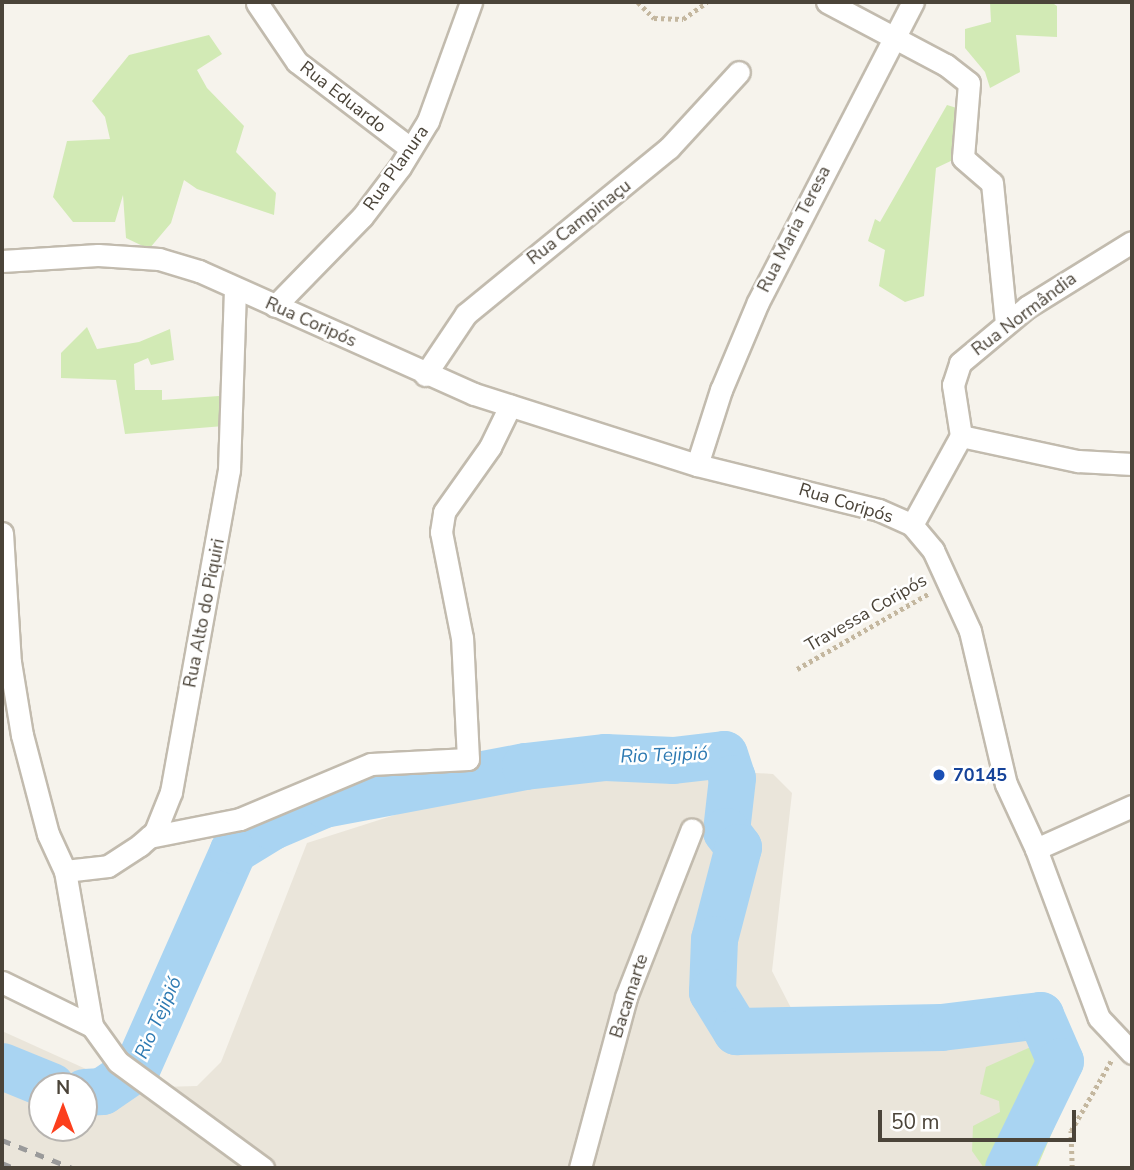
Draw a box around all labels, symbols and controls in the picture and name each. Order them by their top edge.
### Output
street label: Rua Eduardo [295,57,391,137]
street label: Rua Planura [359,121,433,215]
street label: Rua Maria Teresa [753,162,835,296]
street label: Rua Campinaçu [523,175,635,269]
street label: Rua Normândia [967,268,1081,360]
street label: Rua Coripós [262,292,360,352]
street label: Rua Coripós [796,478,896,528]
street label: Rua Alto do Piquiri [179,537,229,689]
street label: Travessa Coripós [801,569,931,657]
water label: Rio Tejipió [620,743,708,769]
place label: 70145 [953,764,1007,786]
marker: 70145 [931,767,947,783]
street label: Bacamarte [605,951,653,1041]
water label: Rio Tejipió [131,973,187,1063]
north arrow [28,1072,98,1142]
text: N [56,1075,70,1101]
scale bar [882,1096,1080,1140]
text: 50 m [891,1108,940,1136]

